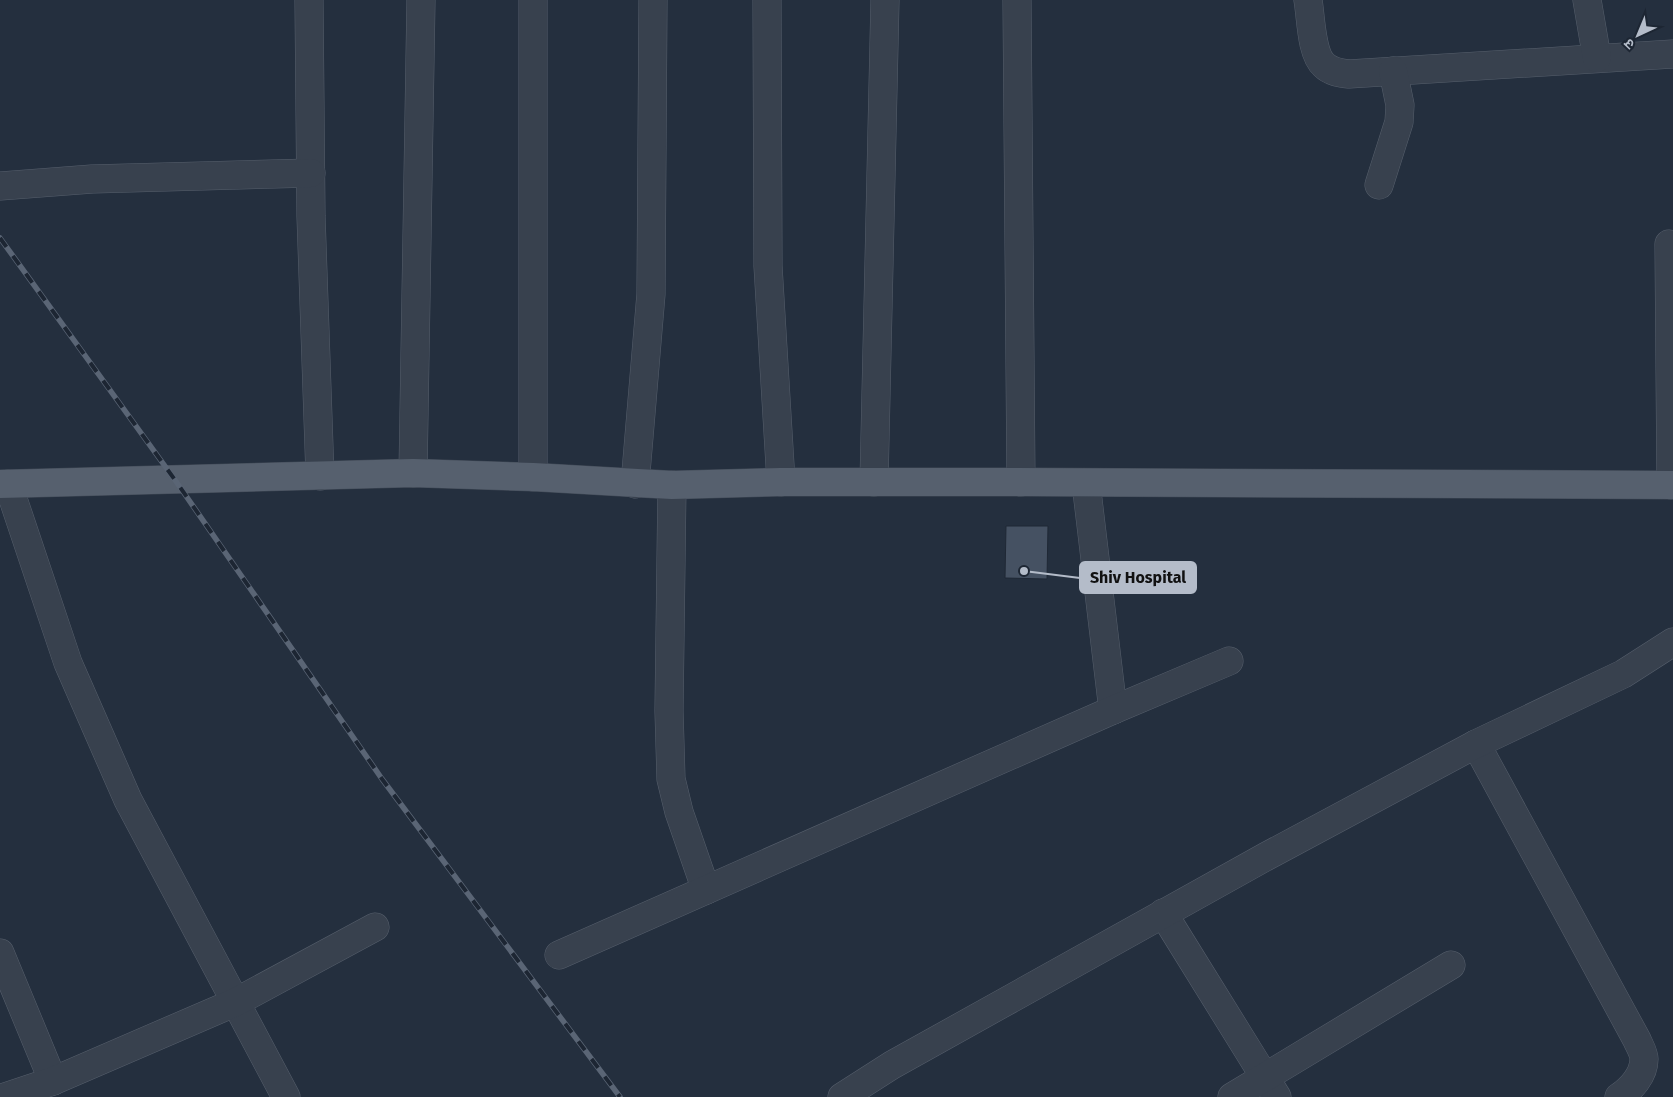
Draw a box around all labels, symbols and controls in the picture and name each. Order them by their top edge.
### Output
north arrow [1613,10,1663,60]
text: उ [1620,34,1638,53]
callout: Shiv Hospital [1080,562,1196,593]
text: Shiv Hospital [1090,568,1186,587]

